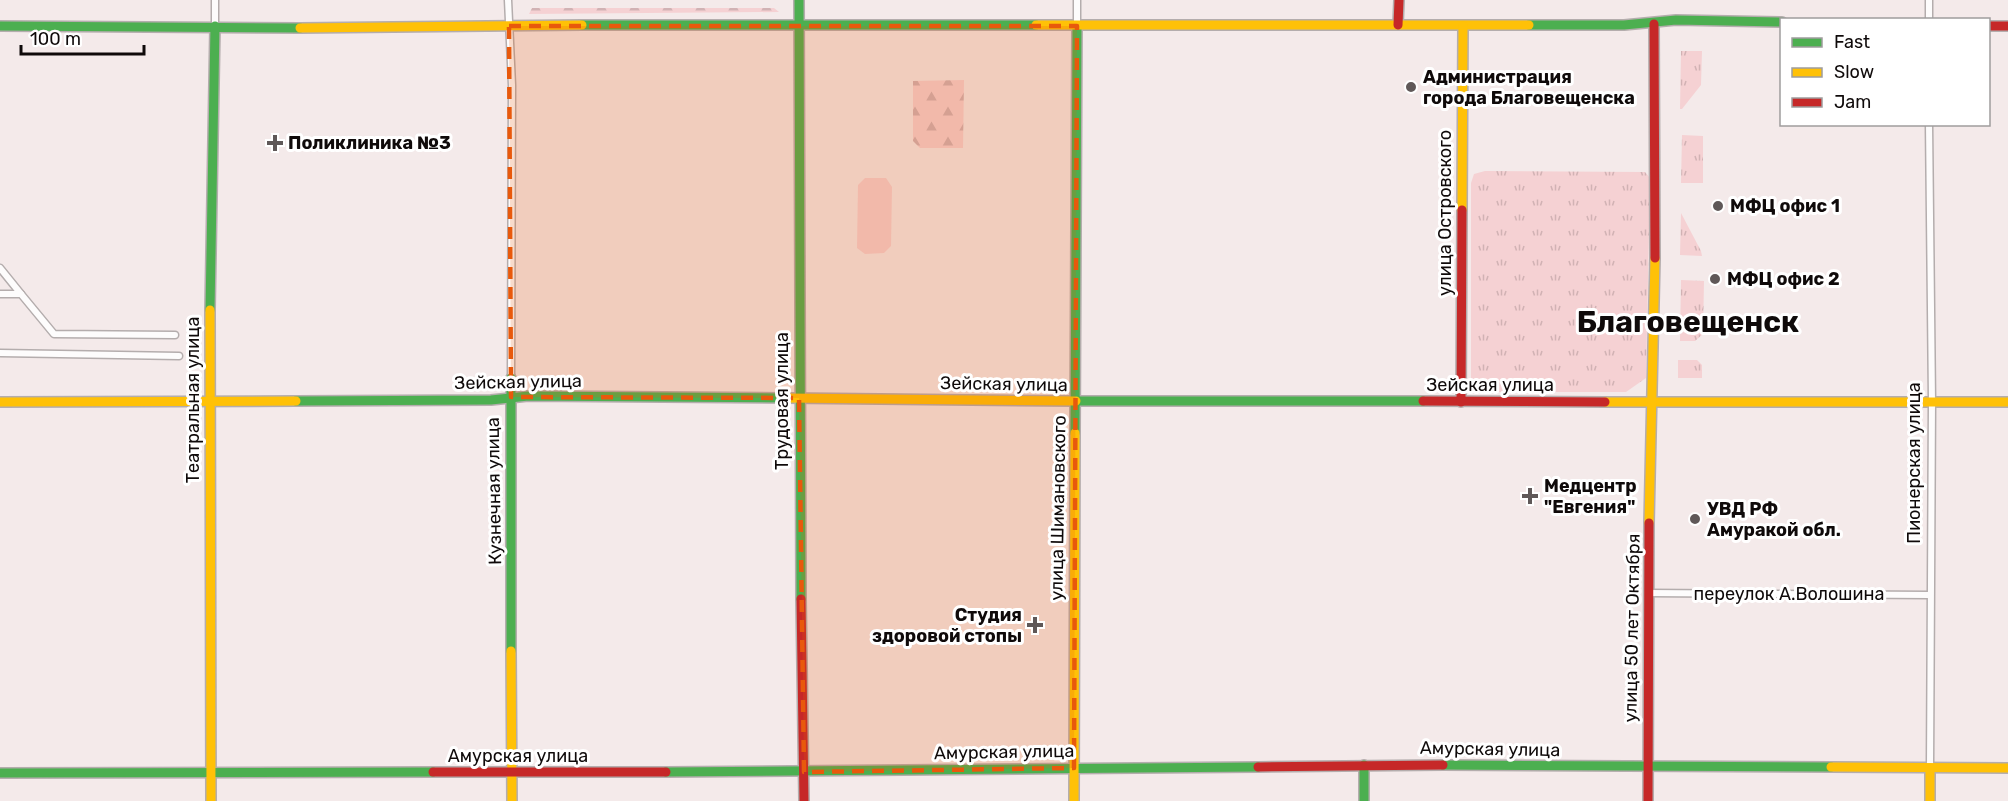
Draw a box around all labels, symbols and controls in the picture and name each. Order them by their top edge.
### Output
scale bar [21,18,144,56]
legend [1780,18,1990,126]
text: 100 m [30,28,81,50]
text: Fast [1834,31,1870,53]
text: Slow [1834,61,1874,83]
place label: Администрация города Благовещенска [1423,66,1635,109]
marker: Администрация города Благовещенска [1404,80,1418,94]
text: Jam [1834,91,1871,113]
street label: улица Островского [1434,130,1456,296]
place label: Поликлиника №3 [288,132,451,154]
marker: Поликлиника №3 [266,134,284,152]
place label: МФЦ офис 1 [1730,195,1840,217]
marker: МФЦ офис 1 [1711,199,1725,213]
place label: МФЦ офис 2 [1727,268,1840,290]
marker: МФЦ офис 2 [1708,272,1722,286]
district label: Благовещенск [1577,304,1799,340]
street label: Театральная улица [182,317,204,483]
street label: Трудовая улица [771,332,793,470]
street label: Зейская улица [454,370,582,394]
street label: Зейская улица [940,372,1068,396]
street label: Зейская улица [1426,374,1554,396]
street label: Пионерская улица [1903,382,1925,544]
street label: улица Шимановского [1045,415,1071,601]
street label: Кузнечная улица [482,417,506,565]
place label: Медцентр "Евгения" [1544,475,1637,518]
marker: Медцентр "Евгения" [1521,487,1539,505]
place label: УВД РФ Амуракой обл. [1707,498,1841,541]
marker: УВД РФ Амуракой обл. [1688,512,1702,526]
street label: улица 50 лет Октября [1619,533,1645,723]
street label: переулок А.Волошина [1694,583,1884,605]
place label: Студия здоровой стопы [872,604,1022,647]
marker: Студия здоровой стопы [1026,616,1044,634]
street label: Амурская улица [1420,737,1560,761]
street label: Амурская улица [934,740,1074,764]
street label: Амурская улица [448,745,588,767]

